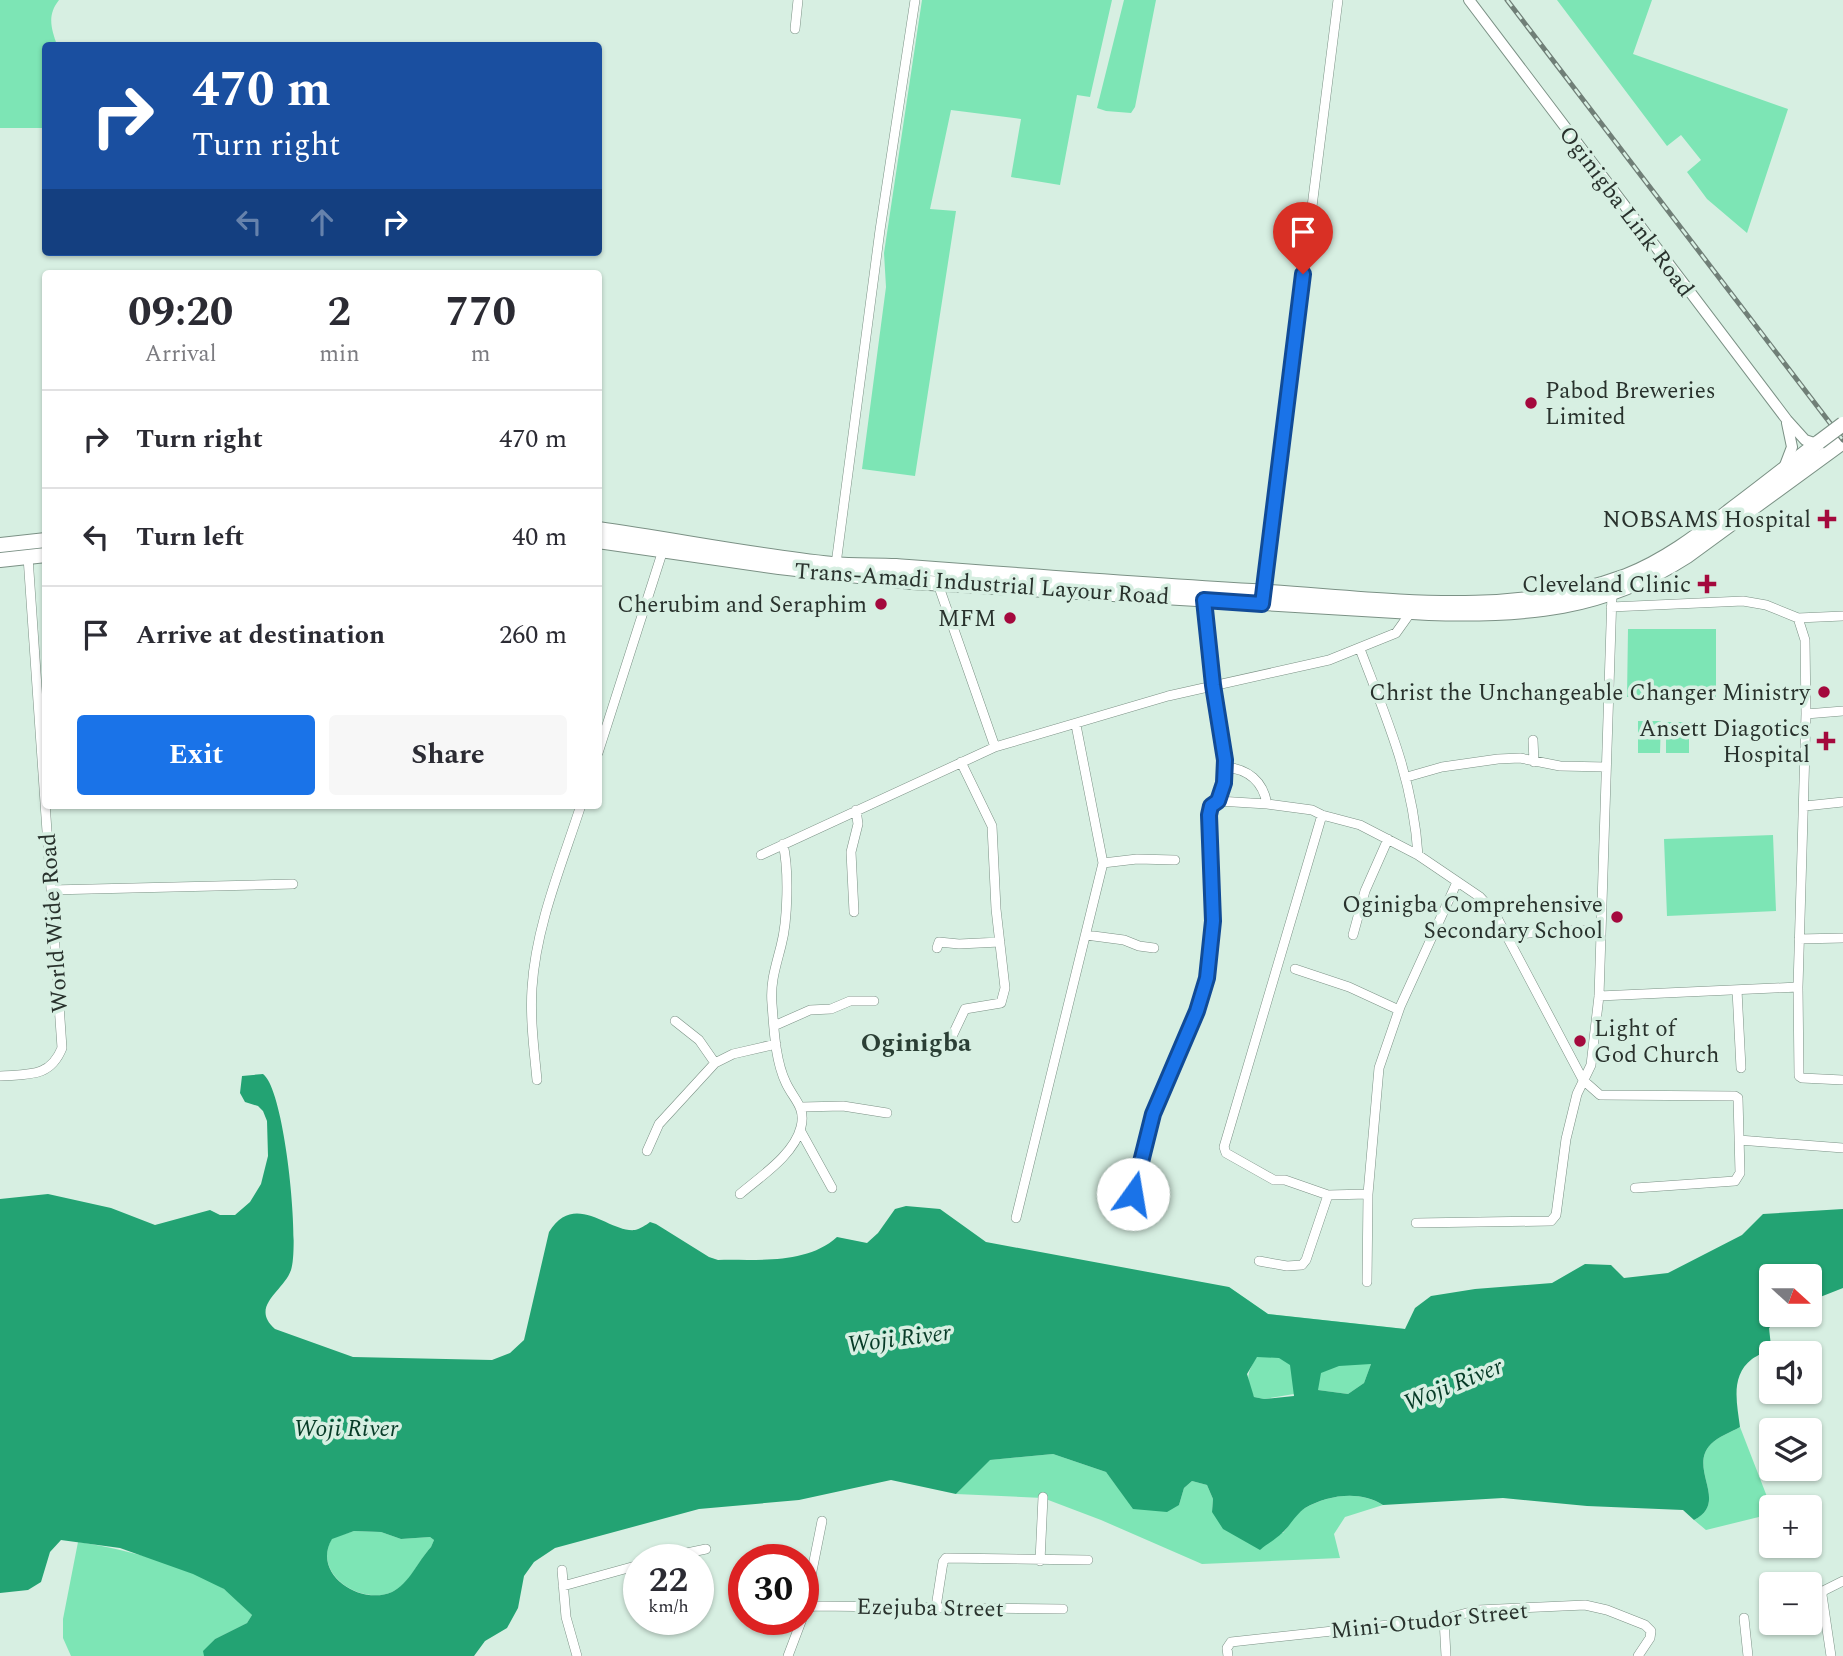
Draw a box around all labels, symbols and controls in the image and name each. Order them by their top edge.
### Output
text: 470 m [192,53,331,128]
icon: right [77,70,168,161]
street label: Oginigba Link Road [1550,119,1702,305]
text: Turn right [192,121,340,170]
pin [1273,202,1333,274]
icon: left [230,203,268,241]
icon: ahead [303,203,341,241]
icon: right [376,203,414,241]
icon: arrive [1284,213,1322,251]
text: 09:20 [128,281,233,344]
text: 2 [328,281,351,344]
text: 770 [445,281,516,344]
text: Arrival [145,337,216,372]
text: min [319,337,360,372]
text: m [471,337,491,372]
place label: Pabod Breweries Limited [1545,374,1716,435]
marker: Pabod Breweries Limited [1523,395,1539,411]
text: Turn right [136,419,263,459]
text: 470 m [499,419,567,459]
icon: right [77,420,115,458]
place label: NOBSAMS Hospital [1602,503,1811,538]
marker: NOBSAMS Hospital [1817,509,1837,529]
text: Turn left [136,517,244,557]
text: 40 m [512,517,567,557]
icon: left [77,518,115,556]
street label: Trans-Amadi Industrial Layour Road [793,554,1171,615]
place label: Cleveland Clinic [1522,568,1691,603]
marker: Cleveland Clinic [1697,574,1717,594]
place label: Cherubim and Seraphim [617,588,867,623]
marker: Cherubim and Seraphim [873,596,889,612]
place label: MFM [938,602,996,637]
marker: MFM [1002,610,1018,626]
text: Arrive at destination [136,615,385,655]
text: 260 m [499,615,567,655]
icon: arrive [77,616,115,654]
place label: Christ the Unchangeable Changer Ministry [1369,676,1811,711]
marker: Christ the Unchangeable Changer Ministry [1816,684,1832,700]
place label: Ansett Diagotics Hospital [1639,712,1810,773]
button: Exit [77,715,315,795]
button: Share [329,715,567,795]
marker: Ansett Diagotics Hospital [1816,731,1836,751]
street label: World Wide Road [31,832,78,1014]
place label: Oginigba Comprehensive Secondary School [1342,888,1603,949]
marker: Oginigba Comprehensive Secondary School [1609,909,1625,925]
place label: Light of God Church [1594,1012,1719,1073]
district label: Oginigba [861,1023,972,1063]
marker: Light of God Church [1572,1033,1588,1049]
position arrow [1096,1157,1170,1231]
north arrow [1759,1264,1822,1326]
map controls [1759,1264,1822,1635]
water label: Woji River [845,1315,954,1363]
button: sound [1759,1341,1822,1404]
water label: Woji River [1398,1348,1509,1421]
water label: Woji River [294,1411,399,1447]
button: layers [1759,1418,1822,1481]
button: + [1759,1495,1822,1558]
speed limit sign: 30 [728,1544,819,1635]
text: 22 [649,1554,688,1607]
button: − [1759,1572,1822,1635]
street label: Ezejuba Street [856,1590,1004,1627]
text: km/h [648,1593,689,1620]
street label: Mini-Otudor Street [1329,1594,1530,1649]

